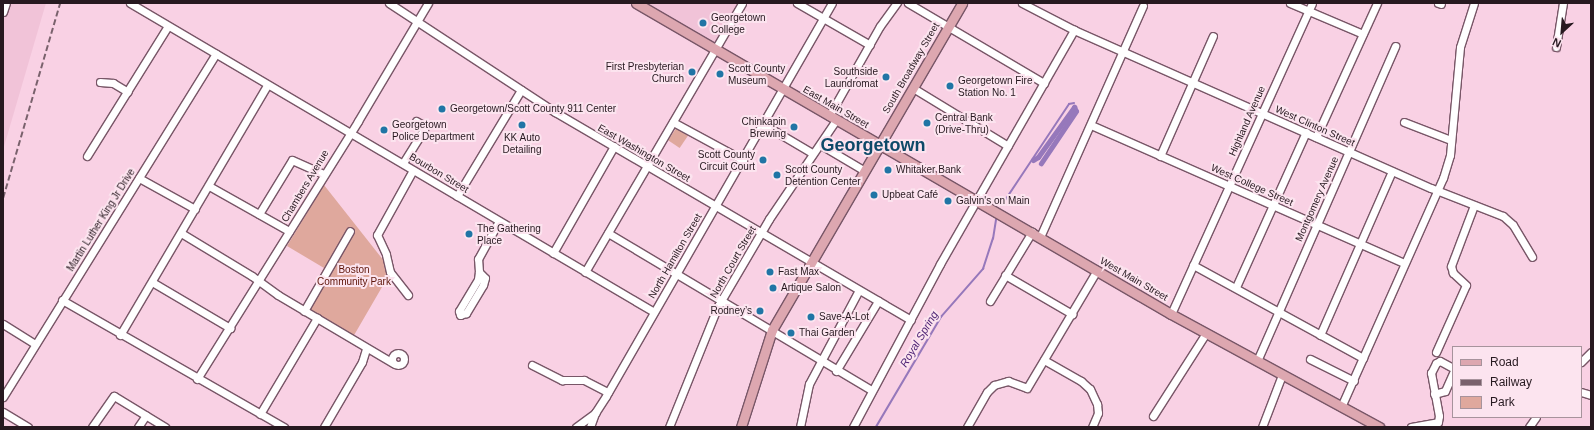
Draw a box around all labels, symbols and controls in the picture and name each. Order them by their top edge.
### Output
place label: Georgetown College [711,11,765,34]
north arrow [1542,12,1582,52]
marker: Georgetown College [698,18,708,28]
street label: South Broadway Street [880,20,942,116]
text: N [1551,36,1563,50]
place label: First Presbyterian Church [606,60,684,84]
place label: Scott County Museum [728,62,785,86]
place label: Southside Laundromat [825,65,878,88]
marker: First Presbyterian Church [687,67,697,77]
marker: Scott County Museum [715,69,725,79]
marker: Southside Laundromat [881,72,891,82]
place label: Georgetown Fire Station No. 1 [958,74,1032,98]
marker: Georgetown Fire Station No. 1 [945,81,955,91]
street label: East Main Street [801,83,871,131]
street label: Highland Avenue [1226,84,1268,158]
place label: Georgetown/Scott County 911 Center [450,103,616,115]
street label: West Clinton Street [1273,103,1357,149]
marker: Georgetown/Scott County 911 Center [437,104,447,114]
place label: Central Bank (Drive-Thru) [935,111,993,134]
place label: Chinkapin Brewing [742,115,786,138]
place label: Georgetown Police Department [392,118,474,142]
marker: Central Bank (Drive-Thru) [922,118,932,128]
marker: KK Auto Detailing [517,120,527,130]
street label: East Washington Street [596,122,692,184]
marker: Chinkapin Brewing [789,122,799,132]
marker: Georgetown Police Department [379,125,389,135]
place label: KK Auto Detailing [503,131,541,154]
district label: Georgetown [820,134,926,156]
street label: Chambers Avenue [279,147,331,225]
place label: Scott County Circuit Court [698,148,755,172]
street label: Bourbon Street [407,151,471,195]
street label: Montgomery Avenue [1293,154,1341,244]
marker: Scott County Circuit Court [758,155,768,165]
street label: West College Street [1209,161,1295,209]
place label: Scott County Detention Center [785,163,861,186]
place label: Whitaker Bank [896,164,961,176]
marker: Whitaker Bank [883,165,893,175]
street label: Martin Luther King Jr Drive [64,166,138,274]
marker: Scott County Detention Center [772,170,782,180]
place label: Upbeat Café [882,189,938,201]
marker: Upbeat Café [869,190,879,200]
place label: Galvin's on Main [956,195,1030,207]
marker: Galvin's on Main [943,196,953,206]
street label: North Hamilton Street [646,211,704,301]
place label: The Gathering Place [477,222,541,246]
street label: North Court Street [708,224,758,300]
marker: The Gathering Place [464,229,474,239]
street label: West Main Street [1098,255,1170,303]
park label: Boston Community Park [317,263,391,286]
place label: Fast Max [778,266,819,278]
marker: Fast Max [765,267,775,277]
place label: Artique Salon [781,282,841,294]
marker: Artique Salon [768,283,778,293]
place label: Rodney’s [710,305,752,317]
marker: Rodney’s [755,306,765,316]
water label: Royal Spring [897,309,941,369]
place label: Save-A-Lot [819,311,869,323]
marker: Save-A-Lot [806,312,816,322]
place label: Thai Garden [799,327,855,339]
marker: Thai Garden [786,328,796,338]
legend [1452,346,1582,418]
text: Road [1490,355,1519,369]
text: Railway [1490,375,1532,389]
text: Park [1490,395,1515,409]

